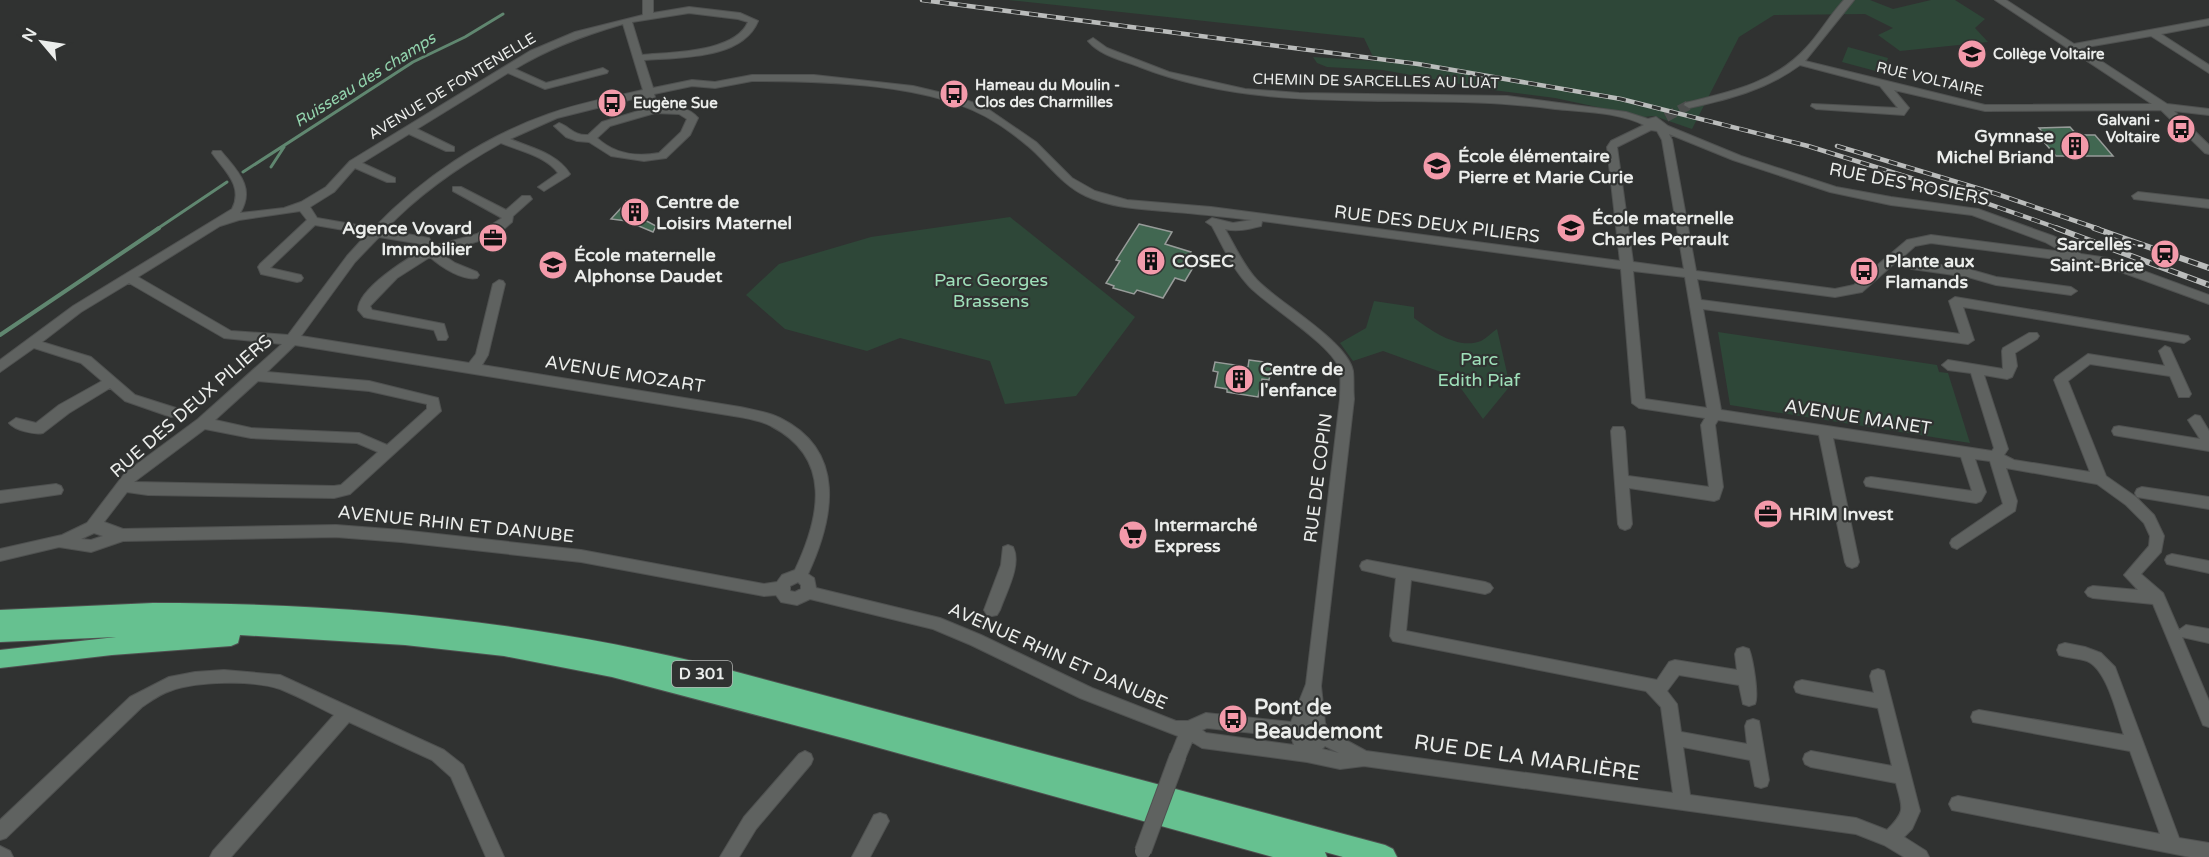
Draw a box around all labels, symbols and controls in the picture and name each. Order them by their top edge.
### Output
north arrow [12,12,72,72]
text: N [18,25,42,46]
water label: Ruisseau des champs [291,28,441,132]
street label: AVENUE DE FONTENELLE [365,29,539,143]
school or university icon: Collège Voltaire [1956,38,1988,70]
place label: Collège Voltaire [1993,45,2105,64]
street label: RUE VOLTAIRE [1875,58,1985,100]
street label: CHEMIN DE SARCELLES AU LUAT [1252,70,1500,92]
place label: Hameau du Moulin - Clos des Charmilles [975,76,1120,111]
bus stop icon: Hameau du Moulin - Clos des Charmilles [938,78,970,110]
bus stop icon: Eugène Sue [596,87,628,119]
place label: Eugène Sue [633,94,718,113]
place label: Galvani - Voltaire [2097,111,2160,146]
bus stop icon: Galvani - Voltaire [2165,113,2197,145]
place label: Gymnase Michel Briand [1936,125,2054,168]
building icon: Gymnase Michel Briand [2059,130,2091,162]
place label: École élémentaire Pierre et Marie Curie [1458,145,1633,188]
school or university icon: École élémentaire Pierre et Marie Curie [1421,150,1453,182]
street label: RUE DES ROSIERS [1827,158,1991,210]
place label: Centre de Loisirs Maternel [656,191,792,234]
building icon: Centre de Loisirs Maternel [619,196,651,228]
street label: RUE DES DEUX PILIERS [1333,200,1541,248]
place label: École maternelle Charles Perrault [1592,207,1734,250]
school or university icon: École maternelle Charles Perrault [1555,212,1587,244]
place label: Agence Vovard Immobilier [342,217,473,260]
office icon: Agence Vovard Immobilier [477,222,509,254]
place label: Sarcelles - Saint-Brice [2050,233,2144,276]
station icon: Sarcelles - Saint-Brice [2149,238,2181,270]
place label: École maternelle Alphonse Daudet [574,244,722,287]
building icon: COSEC [1135,245,1167,277]
school or university icon: École maternelle Alphonse Daudet [537,249,569,281]
place label: COSEC [1172,250,1234,272]
place label: Plante aux Flamands [1885,250,1975,293]
bus stop icon: Plante aux Flamands [1848,255,1880,287]
park label: Parc Georges Brassens [934,269,1048,312]
street label: RUE DES DEUX PILIERS [106,330,276,482]
park label: Parc Edith Piaf [1438,348,1521,391]
street label: AVENUE MOZART [543,350,707,398]
place label: Centre de l'enfance [1260,358,1343,401]
building icon: Centre de l'enfance [1223,363,1255,395]
street label: AVENUE MANET [1783,395,1933,439]
street label: RUE DE COPIN [1299,412,1337,544]
office icon: HRIM Invest [1752,498,1784,530]
street label: AVENUE RHIN ET DANUBE [337,501,575,547]
place label: HRIM Invest [1789,503,1894,525]
place label: Intermarché Express [1154,514,1258,557]
supermarket icon: Intermarché Express [1117,519,1149,551]
street label: AVENUE RHIN ET DANUBE [945,598,1171,714]
road number: D 301 [672,661,732,687]
place label: Pont de Beaudemont [1254,695,1383,744]
bus stop icon: Pont de Beaudemont [1217,703,1249,735]
street label: RUE DE LA MARLIÈRE [1412,730,1642,786]

